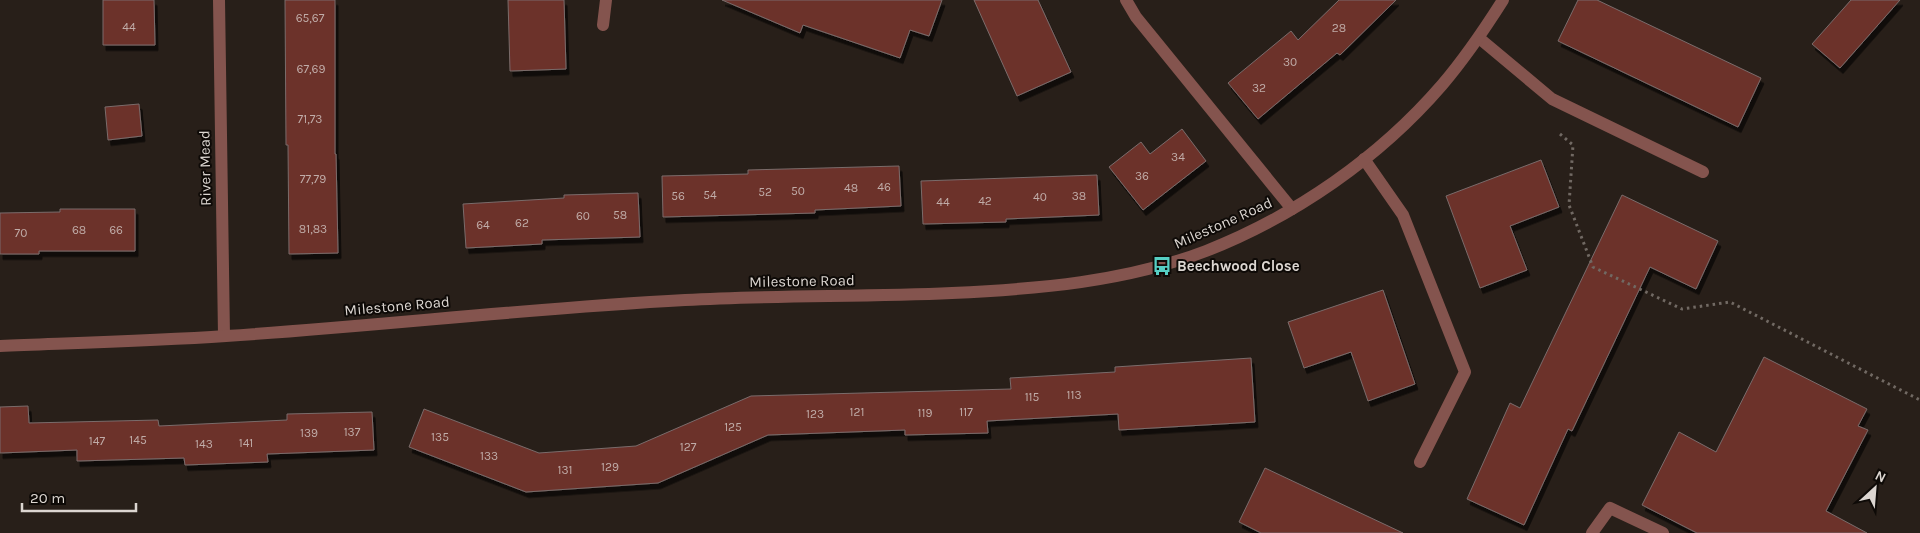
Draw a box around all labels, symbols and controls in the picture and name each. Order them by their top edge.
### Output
house number: 65,67 [296,11,325,25]
house number: 44 [122,20,136,34]
house number: 28 [1332,21,1346,35]
house number: 30 [1283,55,1297,69]
house number: 67,69 [297,62,325,76]
house number: 32 [1252,81,1266,95]
house number: 71,73 [298,112,322,126]
street label: River Mead [195,130,215,206]
house number: 34 [1171,150,1185,164]
house number: 36 [1135,169,1149,183]
house number: 77,79 [300,172,326,186]
house number: 46 [877,180,891,194]
house number: 48 [844,181,858,195]
house number: 50 [791,184,805,198]
house number: 52 [758,185,772,199]
house number: 54 [703,188,717,202]
house number: 56 [671,189,685,203]
house number: 38 [1072,189,1086,203]
house number: 40 [1033,190,1047,204]
street label: Milestone Road [1171,193,1275,253]
house number: 42 [978,194,992,208]
house number: 44 [936,195,950,209]
house number: 58 [613,208,627,222]
house number: 60 [576,209,590,223]
house number: 62 [515,216,529,230]
house number: 64 [476,218,490,232]
house number: 81,83 [299,222,327,236]
house number: 68 [72,223,86,237]
house number: 66 [109,223,123,237]
house number: 70 [15,226,27,240]
bus stop icon: Beechwood Close [1151,255,1173,277]
place label: Beechwood Close [1177,257,1300,275]
street label: Milestone Road [749,271,855,291]
street label: Milestone Road [344,292,450,320]
house number: 113 [1066,388,1082,402]
house number: 115 [1025,390,1040,404]
house number: 121 [850,405,864,419]
house number: 117 [959,405,973,419]
house number: 119 [918,406,932,420]
house number: 123 [806,407,824,421]
house number: 125 [724,420,742,434]
house number: 137 [344,425,361,439]
house number: 139 [300,426,318,440]
house number: 135 [431,430,449,444]
house number: 145 [129,433,147,447]
house number: 147 [89,434,106,448]
house number: 141 [239,436,253,450]
house number: 143 [195,437,213,451]
house number: 127 [680,440,697,454]
house number: 133 [480,449,498,463]
house number: 129 [601,460,619,474]
house number: 131 [557,463,573,477]
north arrow [1850,463,1900,513]
text: N [1872,467,1889,487]
scale bar [22,480,136,512]
text: 20 m [30,489,65,507]

